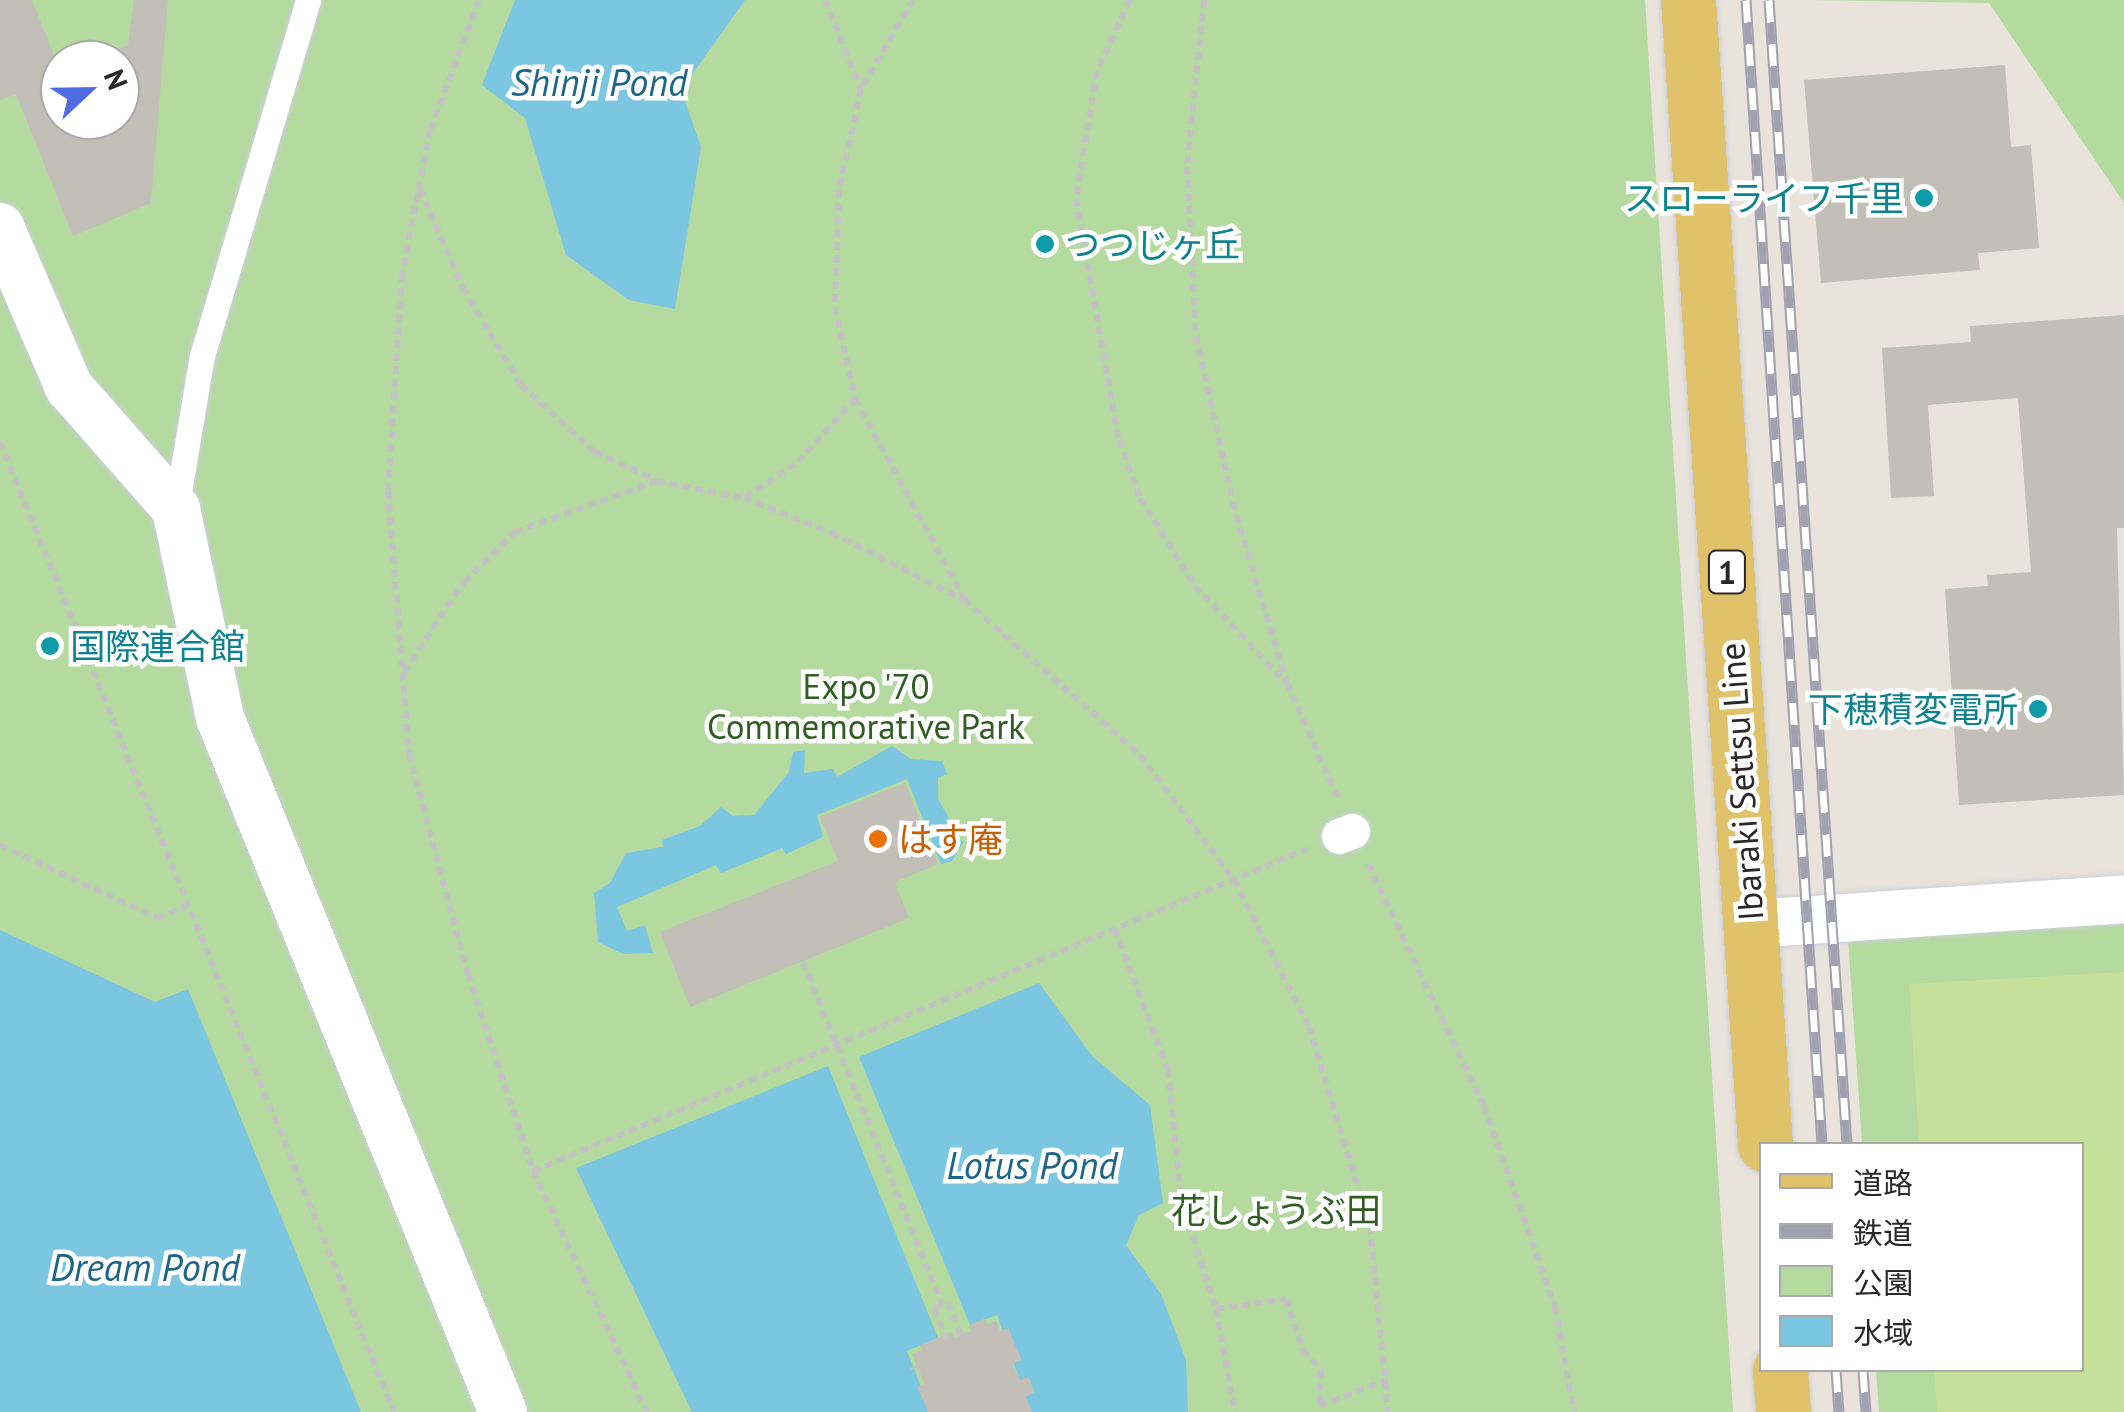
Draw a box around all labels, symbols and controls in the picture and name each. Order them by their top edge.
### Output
north arrow [40,40,140,140]
water label: Shinji Pond [511,59,687,105]
text: N [96,64,137,95]
place label: スローライフ千里 [1624,177,1904,219]
marker: スローライフ千里 [1913,187,1935,209]
place label: つつじヶ丘 [1065,223,1240,265]
marker: つつじヶ丘 [1034,233,1056,255]
road number: 1 [1707,545,1747,599]
place label: 国際連合館 [70,625,245,667]
marker: 国際連合館 [39,635,61,657]
street label: Ibaraki Settsu Line [1710,642,1772,922]
park label: Expo '70 Commemorative Park [707,665,1025,747]
place label: 下穂積変電所 [1808,688,2018,730]
marker: 下穂積変電所 [2027,698,2049,720]
place label: はす庵 [898,818,1003,860]
marker: はす庵 [867,828,889,850]
water label: Lotus Pond [946,1142,1118,1188]
legend [1759,1142,2084,1372]
text: 道路 [1853,1163,1913,1202]
park label: 花しょうぶ田 [1171,1189,1381,1231]
text: 鉄道 [1853,1213,1913,1252]
water label: Dream Pond [50,1244,240,1290]
text: 公園 [1853,1263,1913,1302]
text: 水域 [1853,1313,1913,1352]

